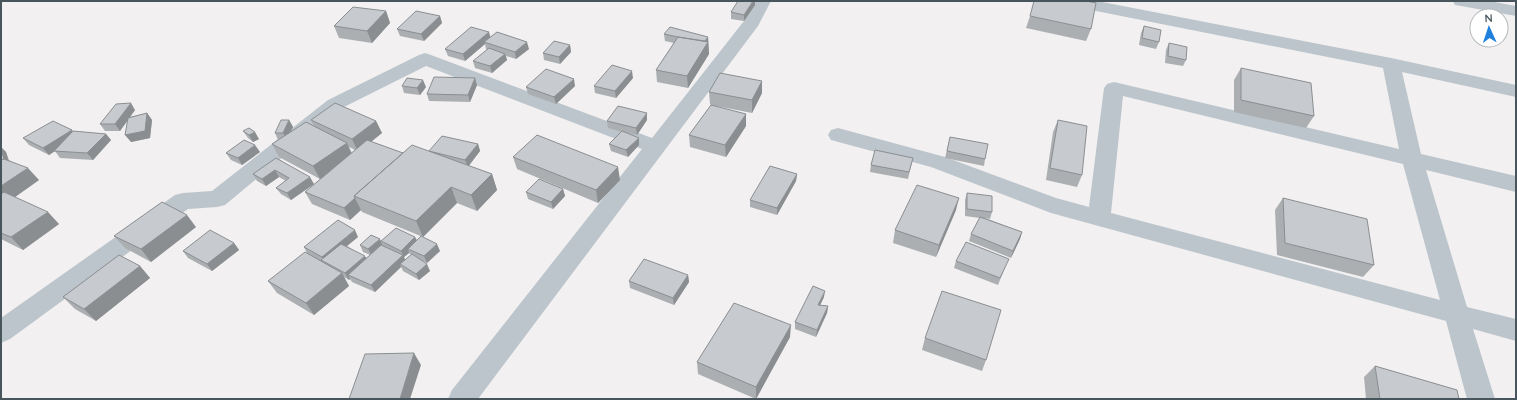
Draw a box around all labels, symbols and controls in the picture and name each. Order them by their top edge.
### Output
north arrow [1469,8,1509,48]
text: N [1484,11,1493,25]

